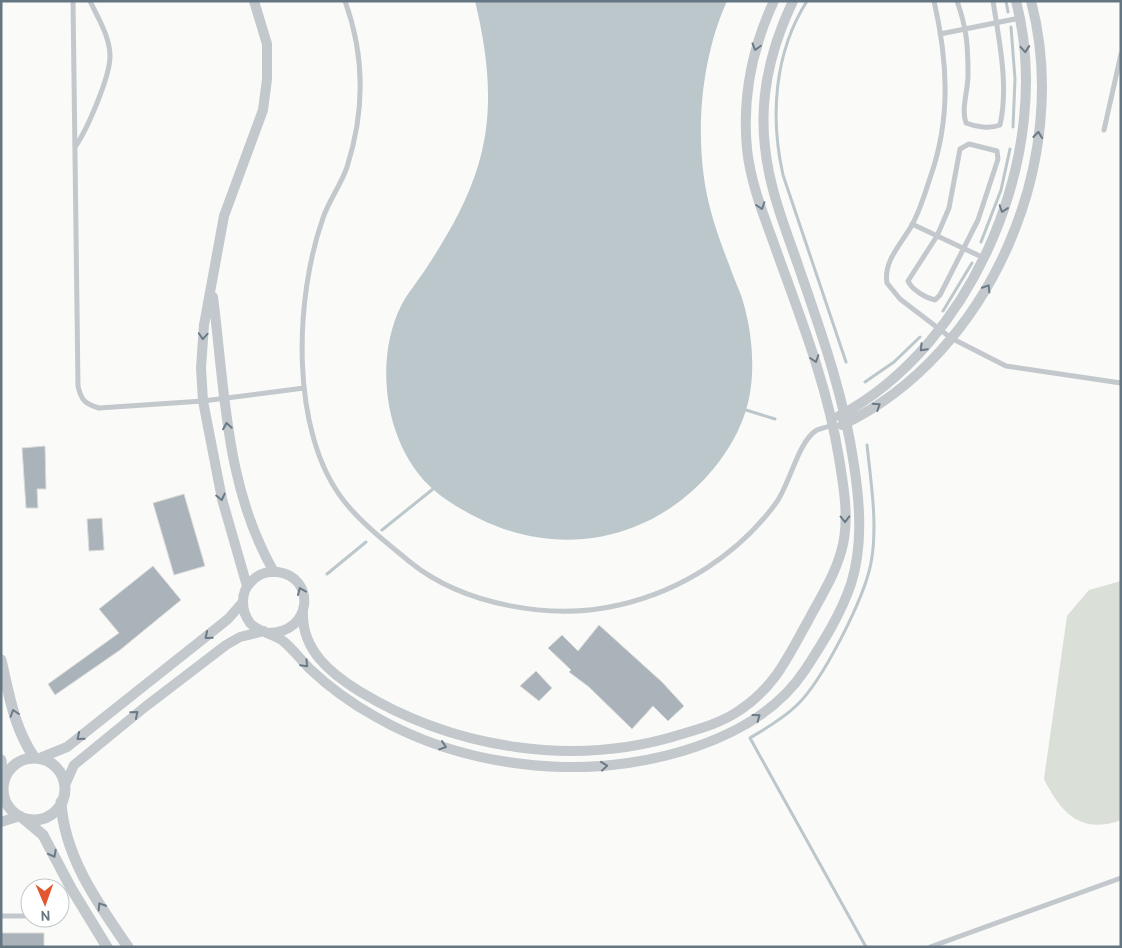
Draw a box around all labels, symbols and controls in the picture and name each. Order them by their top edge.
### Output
one-way arrow [752,42,762,50]
one-way arrow [1019,45,1030,53]
one-way arrow [1032,130,1043,138]
one-way arrow [755,202,765,210]
one-way arrow [999,204,1009,213]
one-way arrow [981,284,991,293]
one-way arrow [198,332,209,340]
one-way arrow [919,342,928,351]
one-way arrow [810,355,820,363]
one-way arrow [872,402,881,412]
one-way arrow [222,422,233,430]
one-way arrow [216,492,226,501]
one-way arrow [840,515,850,523]
one-way arrow [297,587,307,596]
one-way arrow [204,630,213,639]
one-way arrow [299,658,308,667]
one-way arrow [9,710,19,718]
one-way arrow [130,711,139,720]
one-way arrow [751,714,761,723]
one-way arrow [77,731,86,739]
one-way arrow [439,741,447,751]
one-way arrow [600,760,608,771]
one-way arrow [47,849,57,858]
north arrow [20,878,70,928]
one-way arrow [97,903,107,912]
text: N [40,907,51,925]

